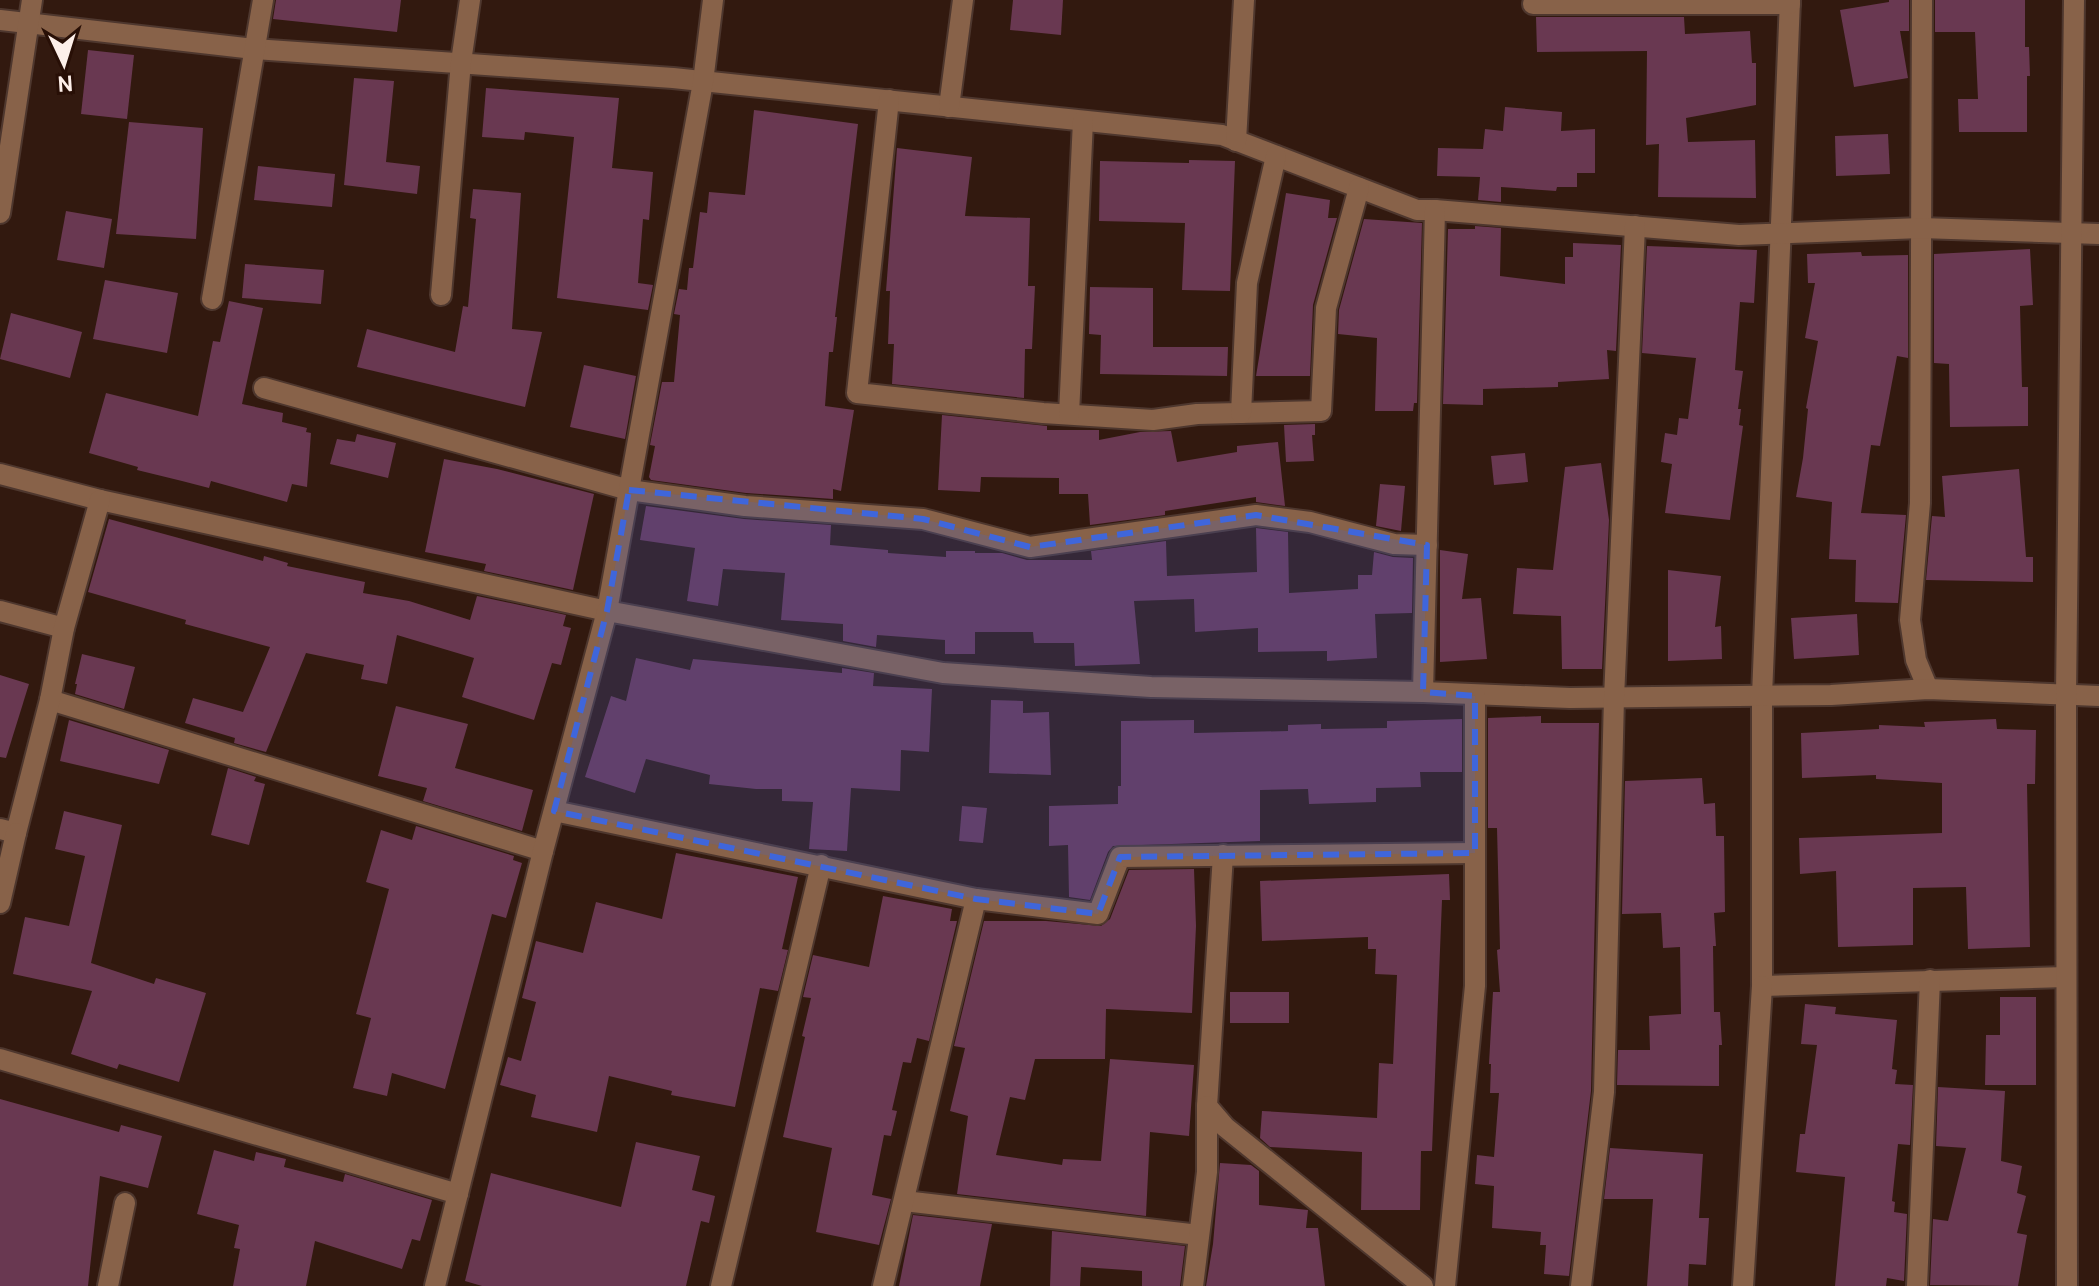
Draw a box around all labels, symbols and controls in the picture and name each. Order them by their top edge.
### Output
north arrow [24,24,104,104]
text: N [57,69,74,97]

